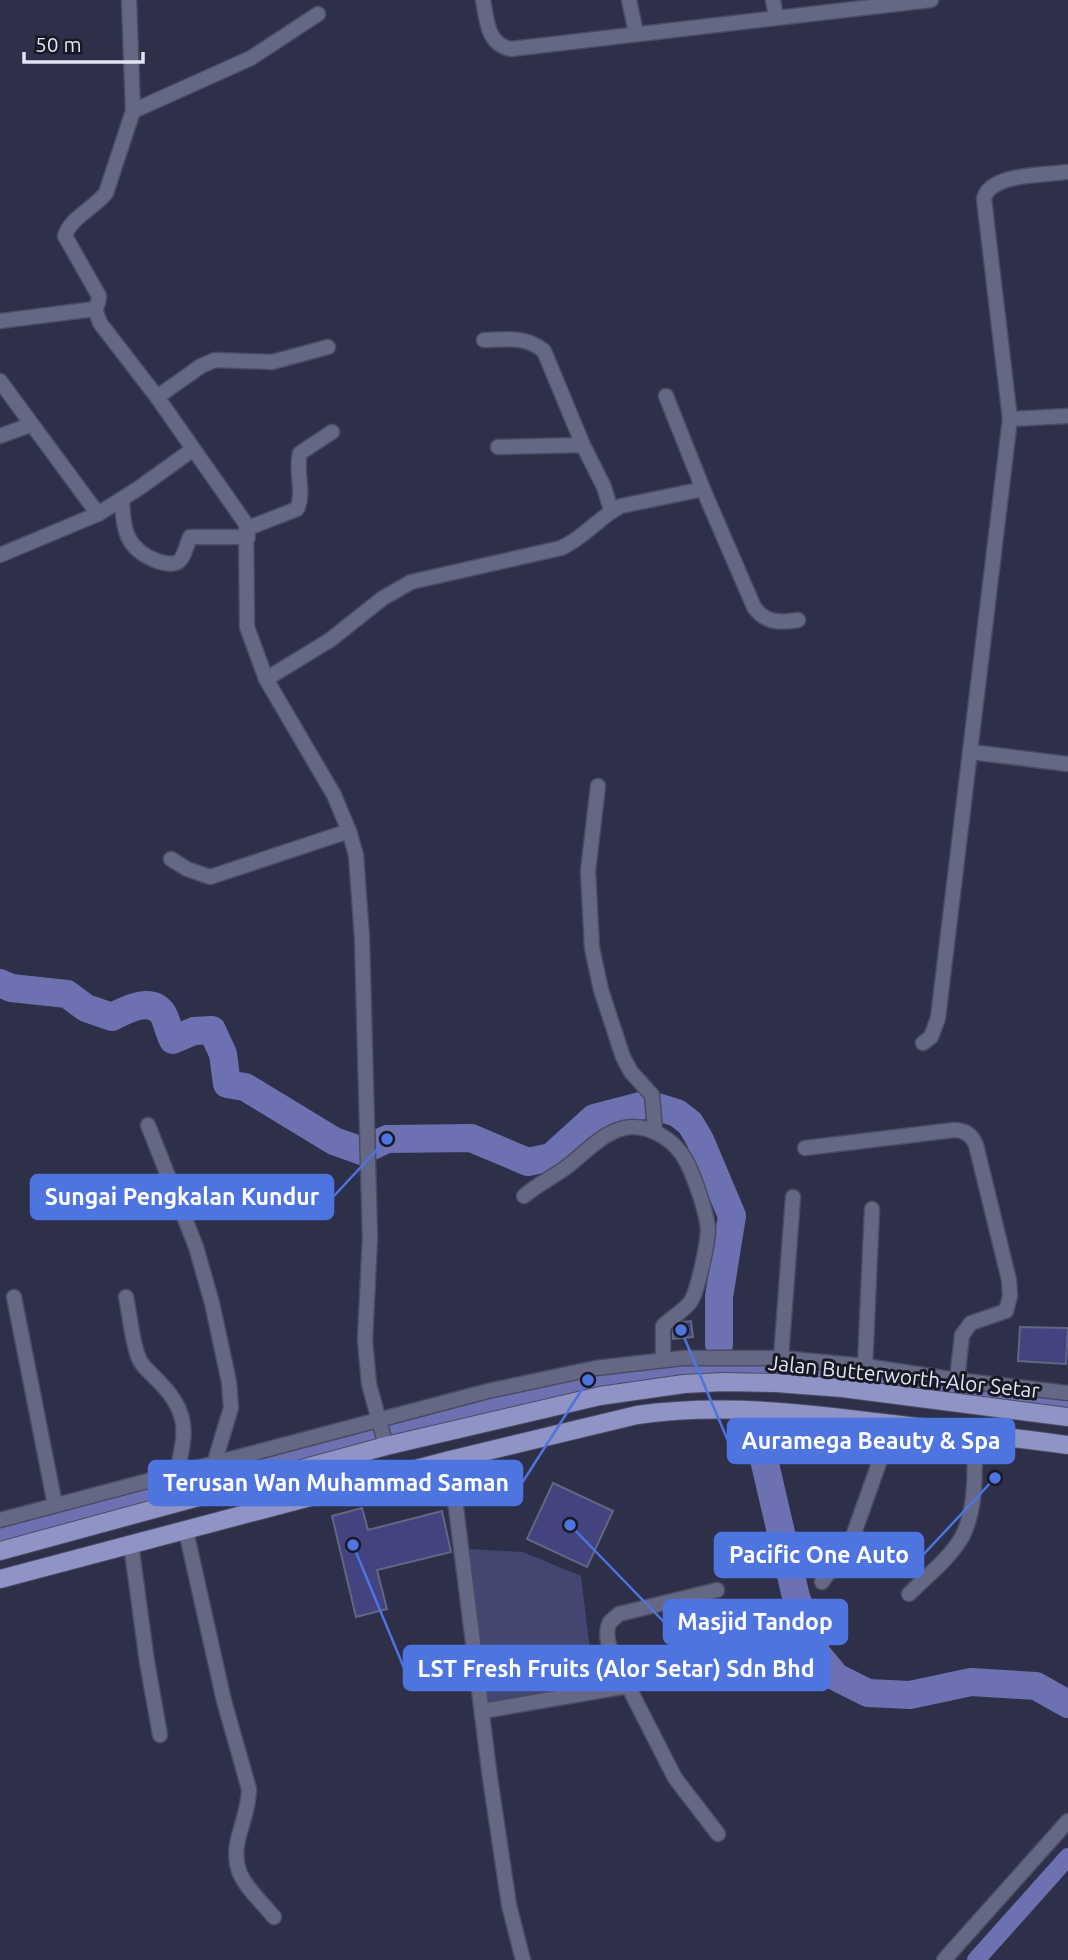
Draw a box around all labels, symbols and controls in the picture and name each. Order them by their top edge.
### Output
scale bar [24,21,144,65]
text: 50 m [35,32,82,56]
callout: Sungai Pengkalan Kundur [31,1175,333,1219]
text: Sungai Pengkalan Kundur [45,1184,320,1209]
street label: Jalan Butterworth-Alor Setar [767,1350,1041,1402]
callout: Auramega Beauty & Spa [728,1419,1014,1463]
text: Auramega Beauty & Spa [742,1428,1000,1453]
callout: Terusan Wan Muhammad Saman [149,1461,522,1505]
text: Terusan Wan Muhammad Saman [163,1470,509,1495]
callout: Pacific One Auto [715,1533,923,1577]
text: Pacific One Auto [729,1542,909,1567]
callout: Masjid Tandop [664,1600,847,1644]
text: Masjid Tandop [677,1609,833,1634]
callout: LST Fresh Fruits (Alor Setar) Sdn Bhd [404,1646,829,1690]
text: LST Fresh Fruits (Alor Setar) Sdn Bhd [417,1656,815,1682]

